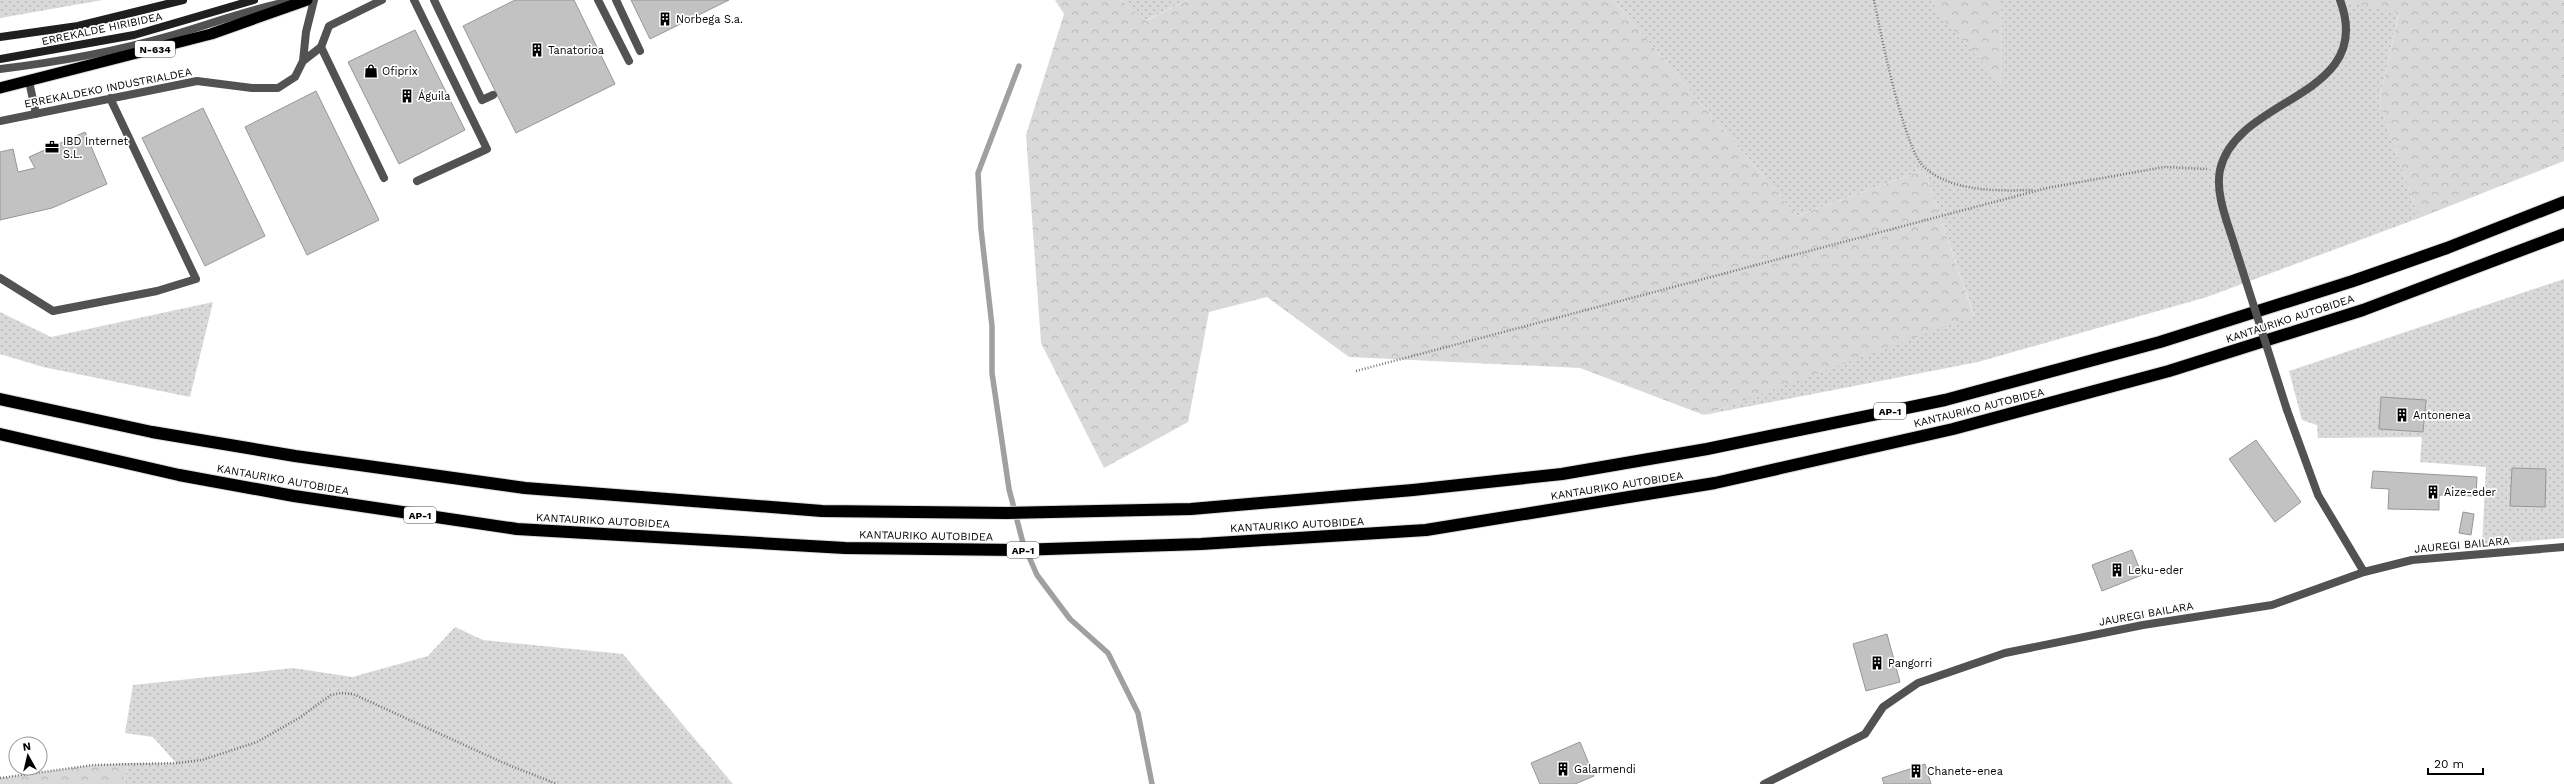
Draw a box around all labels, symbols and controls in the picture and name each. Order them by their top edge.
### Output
street label: ERREKALDE HIRIBIDEA [41,10,163,48]
building icon: Norbega S.a. [657,11,673,27]
place label: Norbega S.a. [676,13,743,26]
road number: N-634 [135,41,175,57]
building icon: Tanatorioa [529,42,545,58]
place label: Tanatorioa [548,44,604,57]
shop icon: Ofiprix [363,63,379,79]
street label: ERREKALDEKO INDUSTRIALDEA [23,65,193,111]
place label: Ofiprix [382,65,418,78]
building icon: Águila [399,88,415,104]
place label: Águila [418,89,450,103]
place label: IBD Internet S.L. [63,135,128,161]
office icon: IBD Internet S.L. [44,139,60,155]
street label: KANTAURIKO AUTOBIDEA [2224,292,2356,346]
street label: KANTAURIKO AUTOBIDEA [1912,385,2046,431]
road number: AP-1 [1874,403,1906,419]
building icon: Antonenea [2394,407,2410,423]
place label: Antonenea [2413,409,2471,422]
street label: KANTAURIKO AUTOBIDEA [216,462,350,498]
street label: KANTAURIKO AUTOBIDEA [1550,469,1684,503]
building icon: Aize-eder [2425,484,2441,500]
place label: Aize-eder [2444,486,2497,499]
road number: AP-1 [404,507,436,523]
street label: KANTAURIKO AUTOBIDEA [536,511,670,531]
street label: KANTAURIKO AUTOBIDEA [1230,515,1364,535]
street label: KANTAURIKO AUTOBIDEA [859,528,993,544]
street label: JAUREGI BAILARA [2414,534,2510,556]
road number: AP-1 [1007,542,1039,558]
building icon: Leku-eder [2109,562,2125,578]
place label: Leku-eder [2128,564,2184,577]
street label: JAUREGI BAILARA [2098,599,2194,629]
building icon: Pangorri [1869,655,1885,671]
place label: Pangorri [1888,657,1932,670]
north arrow [8,736,48,776]
text: N [22,740,32,754]
scale bar [2428,750,2483,776]
text: 20 m [2434,757,2464,771]
building icon: Galarmendi [1555,761,1571,777]
place label: Galarmendi [1574,763,1636,776]
building icon: Chanete-enea [1908,763,1924,779]
place label: Chanete-enea [1927,765,2003,778]

